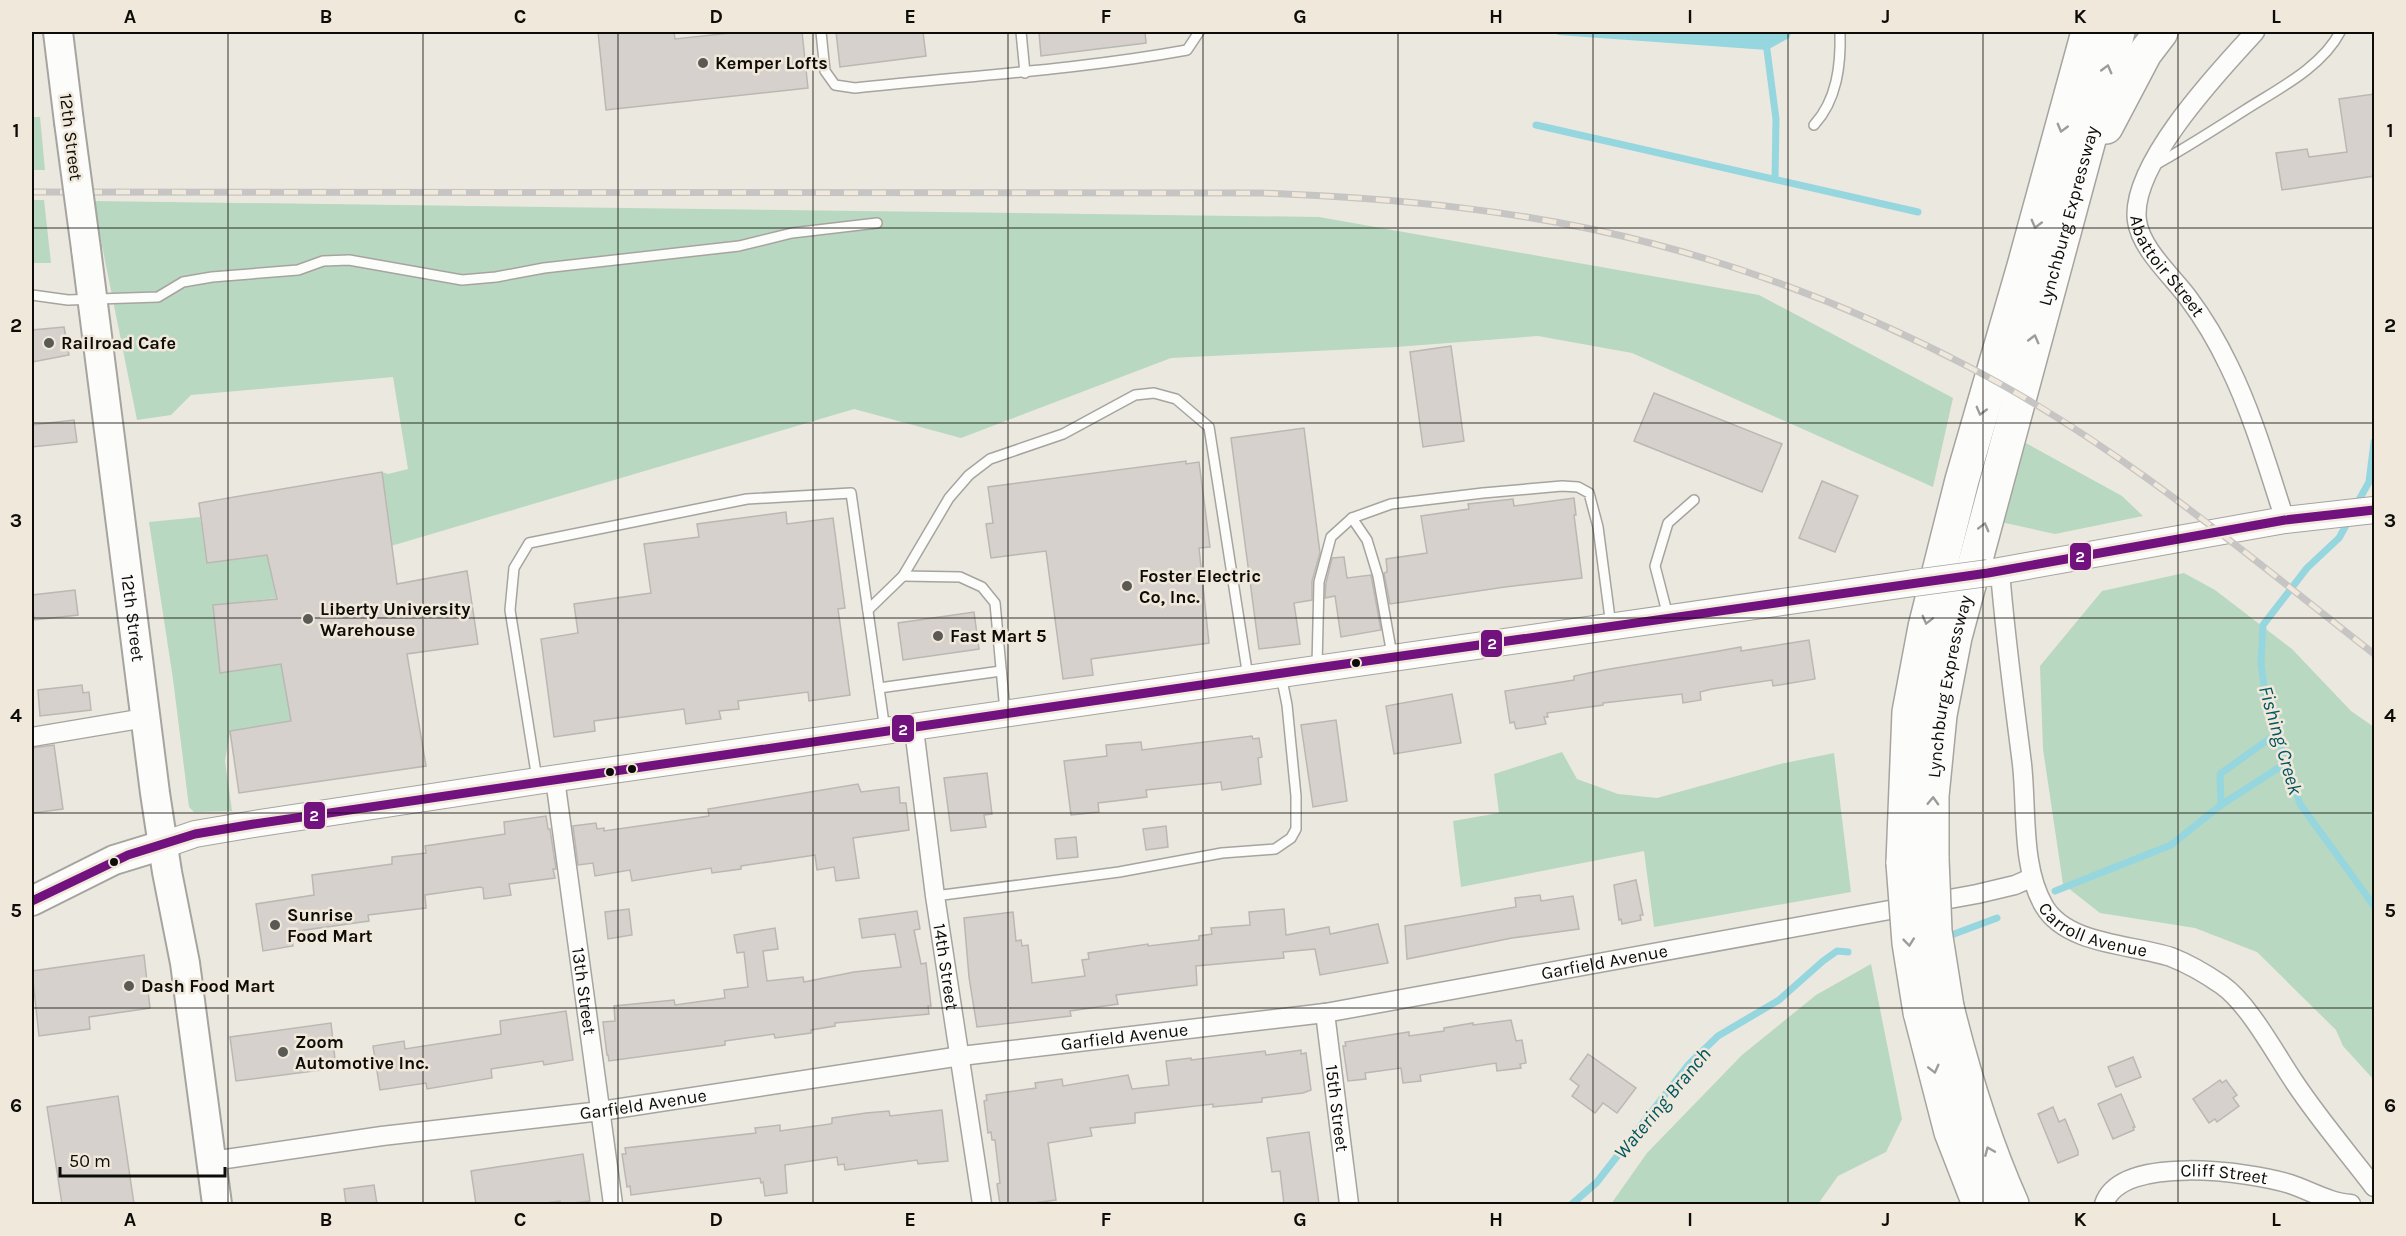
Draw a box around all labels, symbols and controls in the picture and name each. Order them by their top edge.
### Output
text: A [124,5,137,28]
text: B [320,5,332,28]
text: C [514,5,526,28]
text: D [709,5,723,28]
text: E [904,5,916,28]
text: F [1101,5,1112,28]
text: G [1293,5,1307,28]
text: H [1489,5,1503,28]
text: I [1687,5,1693,28]
text: J [1882,5,1890,28]
text: K [2073,5,2087,28]
text: L [2271,5,2281,28]
place label: Kemper Lofts [715,52,828,74]
marker: Kemper Lofts [696,56,710,70]
one-way arrow [2100,65,2112,75]
street label: 12th Street [55,92,87,182]
text: 1 [12,119,20,142]
text: 1 [2386,119,2394,142]
street label: Lynchburg Expressway [2034,123,2103,308]
one-way arrow [2056,123,2069,133]
street label: Abattoir Street [2125,214,2209,321]
one-way arrow [2031,218,2043,228]
text: 2 [10,314,22,337]
text: 2 [2384,314,2396,337]
place label: Railroad Cafe [61,332,176,354]
one-way arrow [2027,334,2040,344]
marker: Railroad Cafe [42,336,56,350]
one-way arrow [1976,405,1988,416]
text: 3 [10,509,22,532]
text: 3 [2384,509,2396,532]
one-way arrow [1977,522,1989,533]
line badge: 2 [2069,542,2092,571]
text: 2 [2075,547,2085,566]
place label: Foster Electric Co, Inc. [1139,565,1261,608]
street label: 12th Street [116,573,149,663]
marker: Foster Electric Co, Inc. [1120,579,1134,593]
street label: Lynchburg Expressway [1923,592,1977,779]
place label: Liberty University Warehouse [320,598,470,641]
marker: Liberty University Warehouse [301,612,315,626]
one-way arrow [1922,615,1935,625]
place label: Fast Mart 5 [950,625,1047,647]
marker: Fast Mart 5 [931,629,945,643]
line badge: 2 [1480,629,1503,658]
text: 2 [1487,634,1497,653]
unlabelled marker [1350,657,1362,669]
water label: Fishing Creek [2254,683,2307,798]
text: 4 [10,704,22,727]
text: 4 [2384,704,2396,727]
line badge: 2 [891,714,915,743]
text: 2 [898,720,908,739]
unlabelled marker [626,763,638,775]
unlabelled marker [604,766,616,778]
one-way arrow [1926,796,1939,805]
line badge: 2 [303,801,326,830]
text: 2 [309,806,319,825]
unlabelled marker [108,856,120,868]
street label: Carroll Avenue [2034,898,2149,962]
text: 5 [10,899,22,922]
text: 5 [2384,899,2396,922]
place label: Sunrise Food Mart [287,904,373,947]
marker: Sunrise Food Mart [268,918,282,932]
street label: 14th Street [928,922,963,1012]
one-way arrow [1902,938,1915,947]
street label: Garfield Avenue [1539,940,1669,984]
street label: 13th Street [567,946,601,1036]
place label: Dash Food Mart [141,975,275,997]
marker: Dash Food Mart [122,979,136,993]
street label: Garfield Avenue [1060,1018,1189,1055]
place label: Zoom Automotive Inc. [295,1031,429,1074]
water label: Watering Branch [1609,1043,1716,1164]
marker: Zoom Automotive Inc. [276,1045,290,1059]
street label: 15th Street [1321,1063,1353,1153]
one-way arrow [1927,1064,1940,1074]
street label: Garfield Avenue [579,1084,708,1124]
text: 6 [10,1094,22,1117]
text: 6 [2384,1094,2396,1117]
scale bar [60,1140,225,1178]
one-way arrow [1984,1146,1996,1157]
text: 50 m [69,1150,111,1172]
street label: Cliff Street [2180,1159,2270,1189]
text: A [124,1208,137,1231]
text: B [320,1208,332,1231]
text: C [514,1208,526,1231]
text: D [709,1208,723,1231]
text: E [904,1208,916,1231]
text: F [1101,1208,1112,1231]
text: G [1293,1208,1307,1231]
text: H [1489,1208,1503,1231]
text: I [1687,1208,1693,1231]
text: J [1882,1208,1890,1231]
text: K [2073,1208,2087,1231]
text: L [2271,1208,2281,1231]

